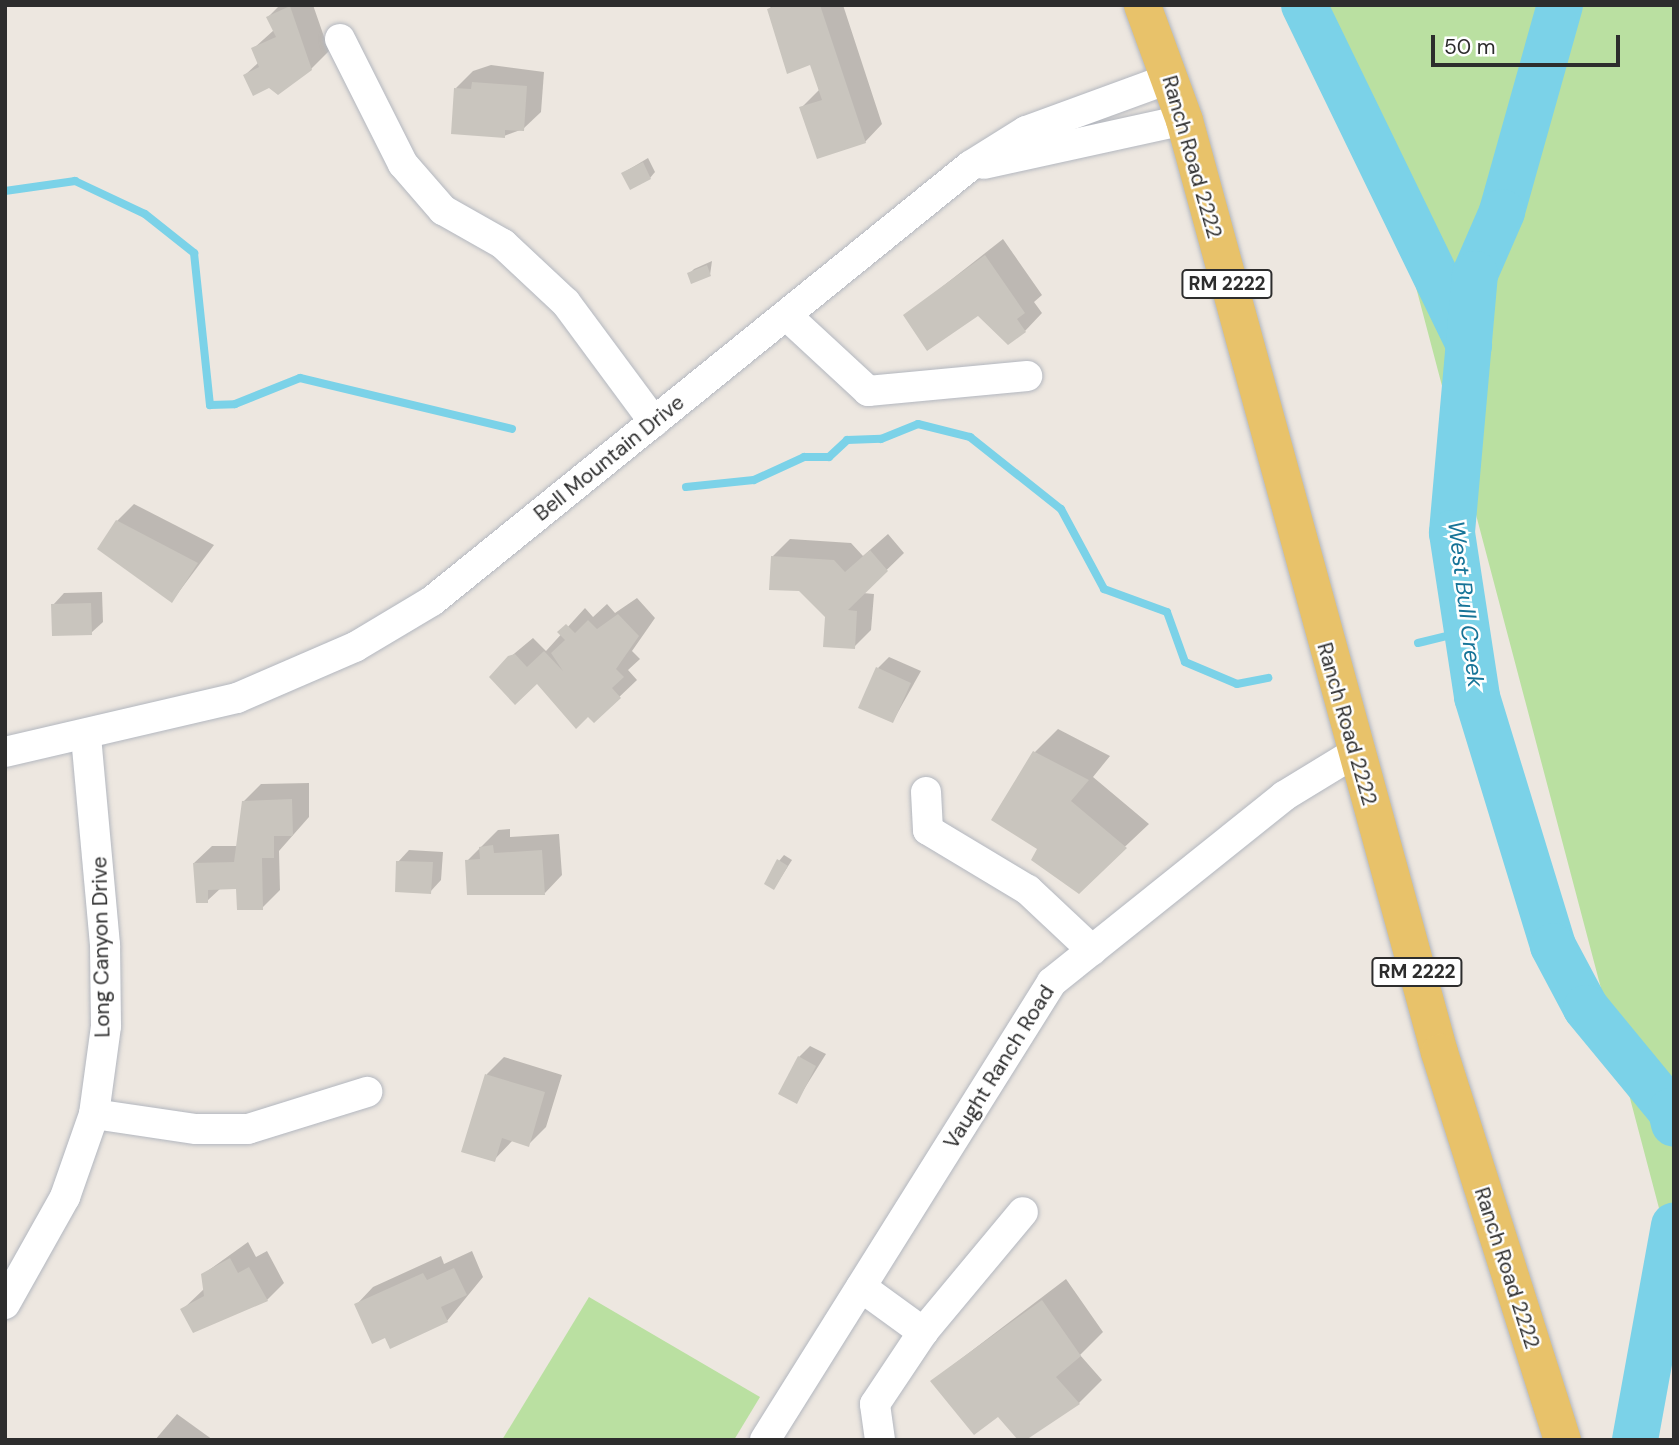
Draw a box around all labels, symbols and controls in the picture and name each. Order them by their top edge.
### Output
scale bar [1434,21,1623,65]
text: 50 m [1444,33,1495,61]
street label: Ranch Road 2222 [1157,73,1227,241]
road number: RM 2222 [1180,268,1274,300]
street label: Bell Mountain Drive [529,390,689,526]
water label: West Bull Creek [1442,519,1490,689]
street label: Ranch Road 2222 [1312,640,1382,808]
street label: Long Canyon Drive [87,856,115,1038]
road number: RM 2222 [1370,956,1464,988]
street label: Vaught Ranch Road [938,981,1060,1153]
street label: Ranch Road 2222 [1469,1184,1545,1352]

